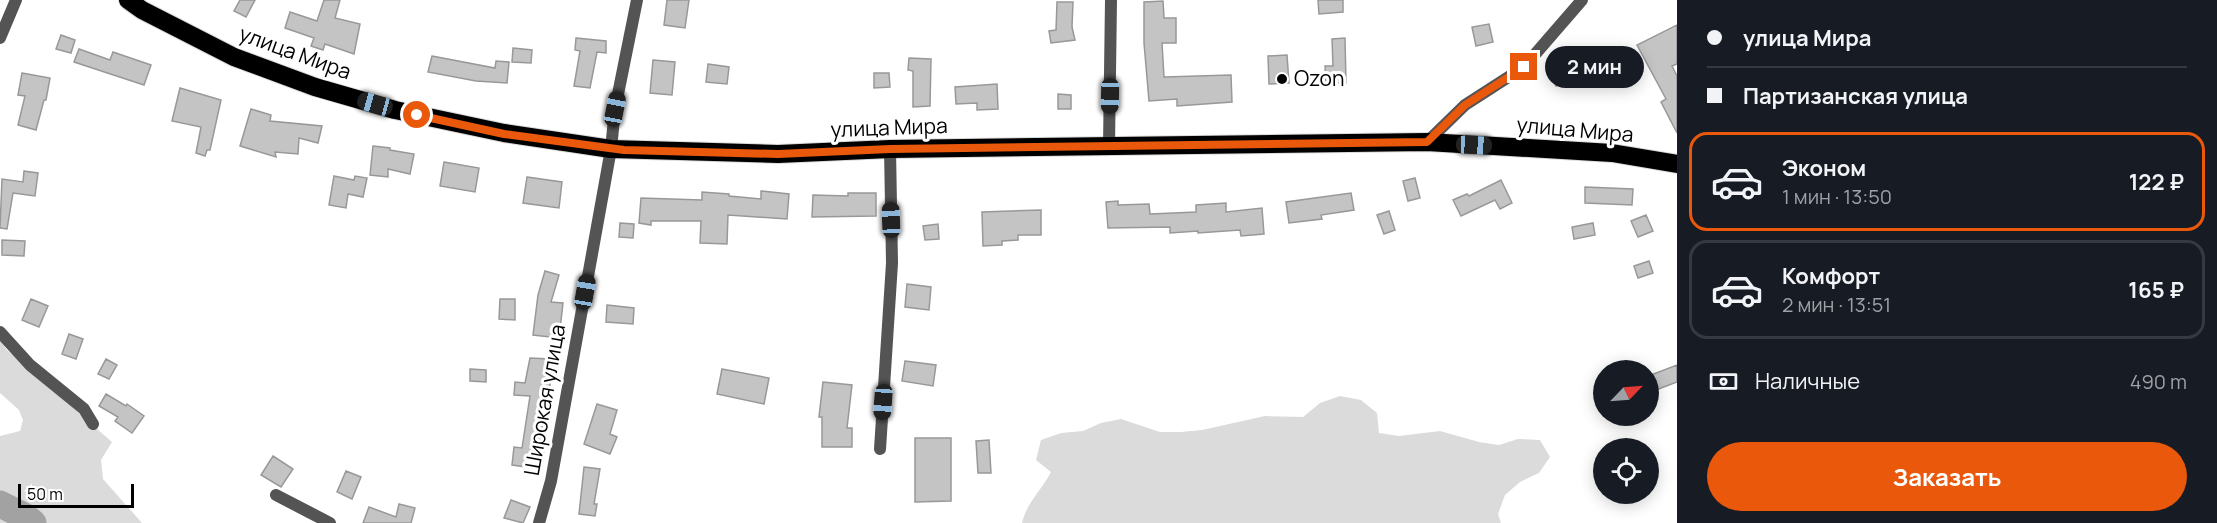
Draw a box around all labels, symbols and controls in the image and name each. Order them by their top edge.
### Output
street label: улица Мира [235,19,355,85]
text: улица Мира [1743,23,1871,53]
callout: 2 мин [1545,46,1644,88]
route end [1510,53,1537,80]
text: 2 мин [1567,53,1622,80]
place label: Ozon [1294,64,1344,92]
marker: Ozon [1275,72,1289,86]
car [1101,78,1119,114]
text: Партизанская улица [1743,81,1968,111]
car [355,90,395,118]
car [603,90,627,128]
route start [403,101,430,128]
street label: улица Мира [1515,110,1635,148]
street label: улица Мира [830,111,948,143]
car [1456,135,1492,155]
text: Эконом [1782,153,1866,183]
icon: car [1710,155,1764,209]
text: 122 ₽ [2129,167,2184,197]
text: 1 мин · 13:50 [1782,183,1892,210]
car [881,202,901,238]
text: Комфорт [1782,261,1880,291]
icon: car [1710,263,1764,317]
car [573,273,597,311]
text: 165 ₽ [2128,275,2184,305]
text: 2 мин · 13:51 [1782,291,1891,318]
street label: Широкая улица [517,322,571,478]
north arrow [1593,360,1659,426]
map controls [1593,360,1659,504]
icon: cash [1707,365,1740,398]
text: Наличные [1755,366,1860,396]
text: 490 m [2130,368,2187,395]
car [873,383,893,421]
button: locate [1593,438,1659,504]
button: Заказать [1707,442,2187,511]
scale bar [18,481,134,508]
text: 50 m [27,483,63,505]

